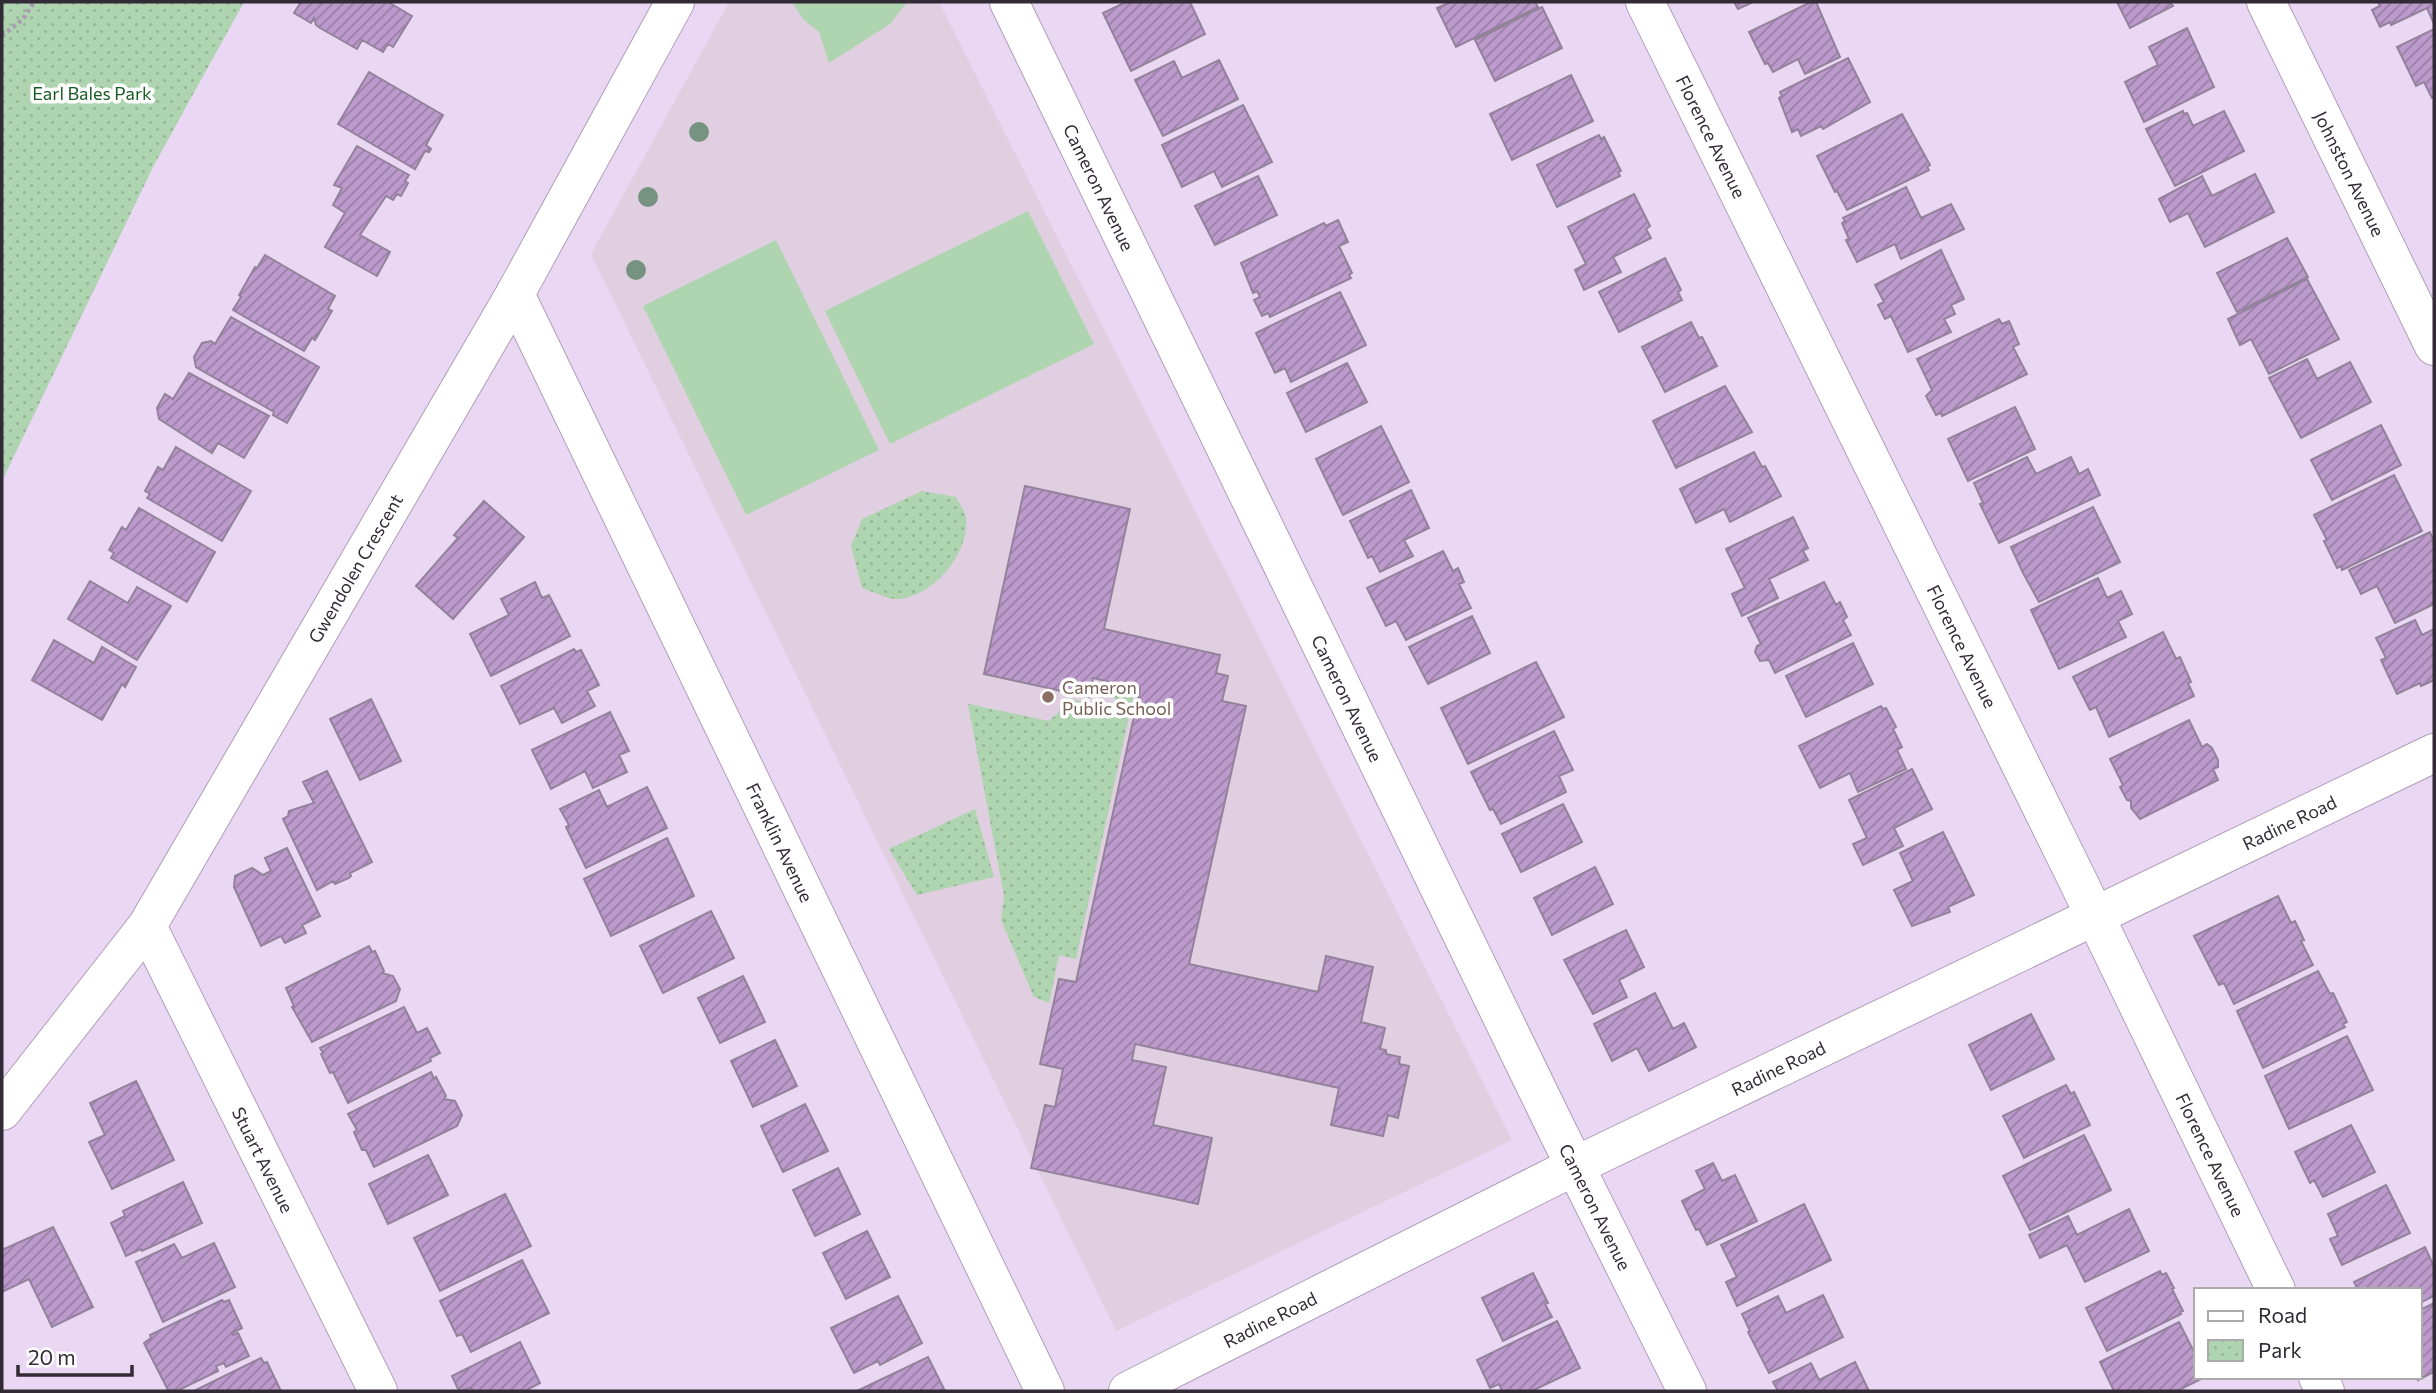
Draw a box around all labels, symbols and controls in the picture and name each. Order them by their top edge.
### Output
street label: Florence Avenue [1672,71,1751,202]
park label: Earl Bales Park [32,82,152,104]
street label: Johnston Avenue [2310,107,2390,240]
street label: Cameron Avenue [1059,120,1139,254]
street label: Gwendolen Crescent [303,490,407,647]
street label: Florence Avenue [1923,581,2002,711]
street label: Cameron Avenue [1307,631,1387,765]
place label: Cameron Public School [1062,676,1171,719]
marker: Cameron Public School [1040,689,1056,705]
street label: Franklin Avenue [742,779,818,906]
street label: Radine Road [2239,791,2340,855]
street label: Radine Road [1728,1036,1829,1100]
street label: Florence Avenue [2171,1090,2250,1220]
street label: Stuart Avenue [228,1103,299,1216]
street label: Cameron Avenue [1555,1140,1636,1274]
street label: Radine Road [1220,1287,1320,1352]
legend [2194,1288,2422,1379]
text: Road [2258,1302,2307,1327]
scale bar [18,1334,131,1378]
text: Park [2258,1337,2302,1362]
text: 20 m [28,1344,76,1369]

